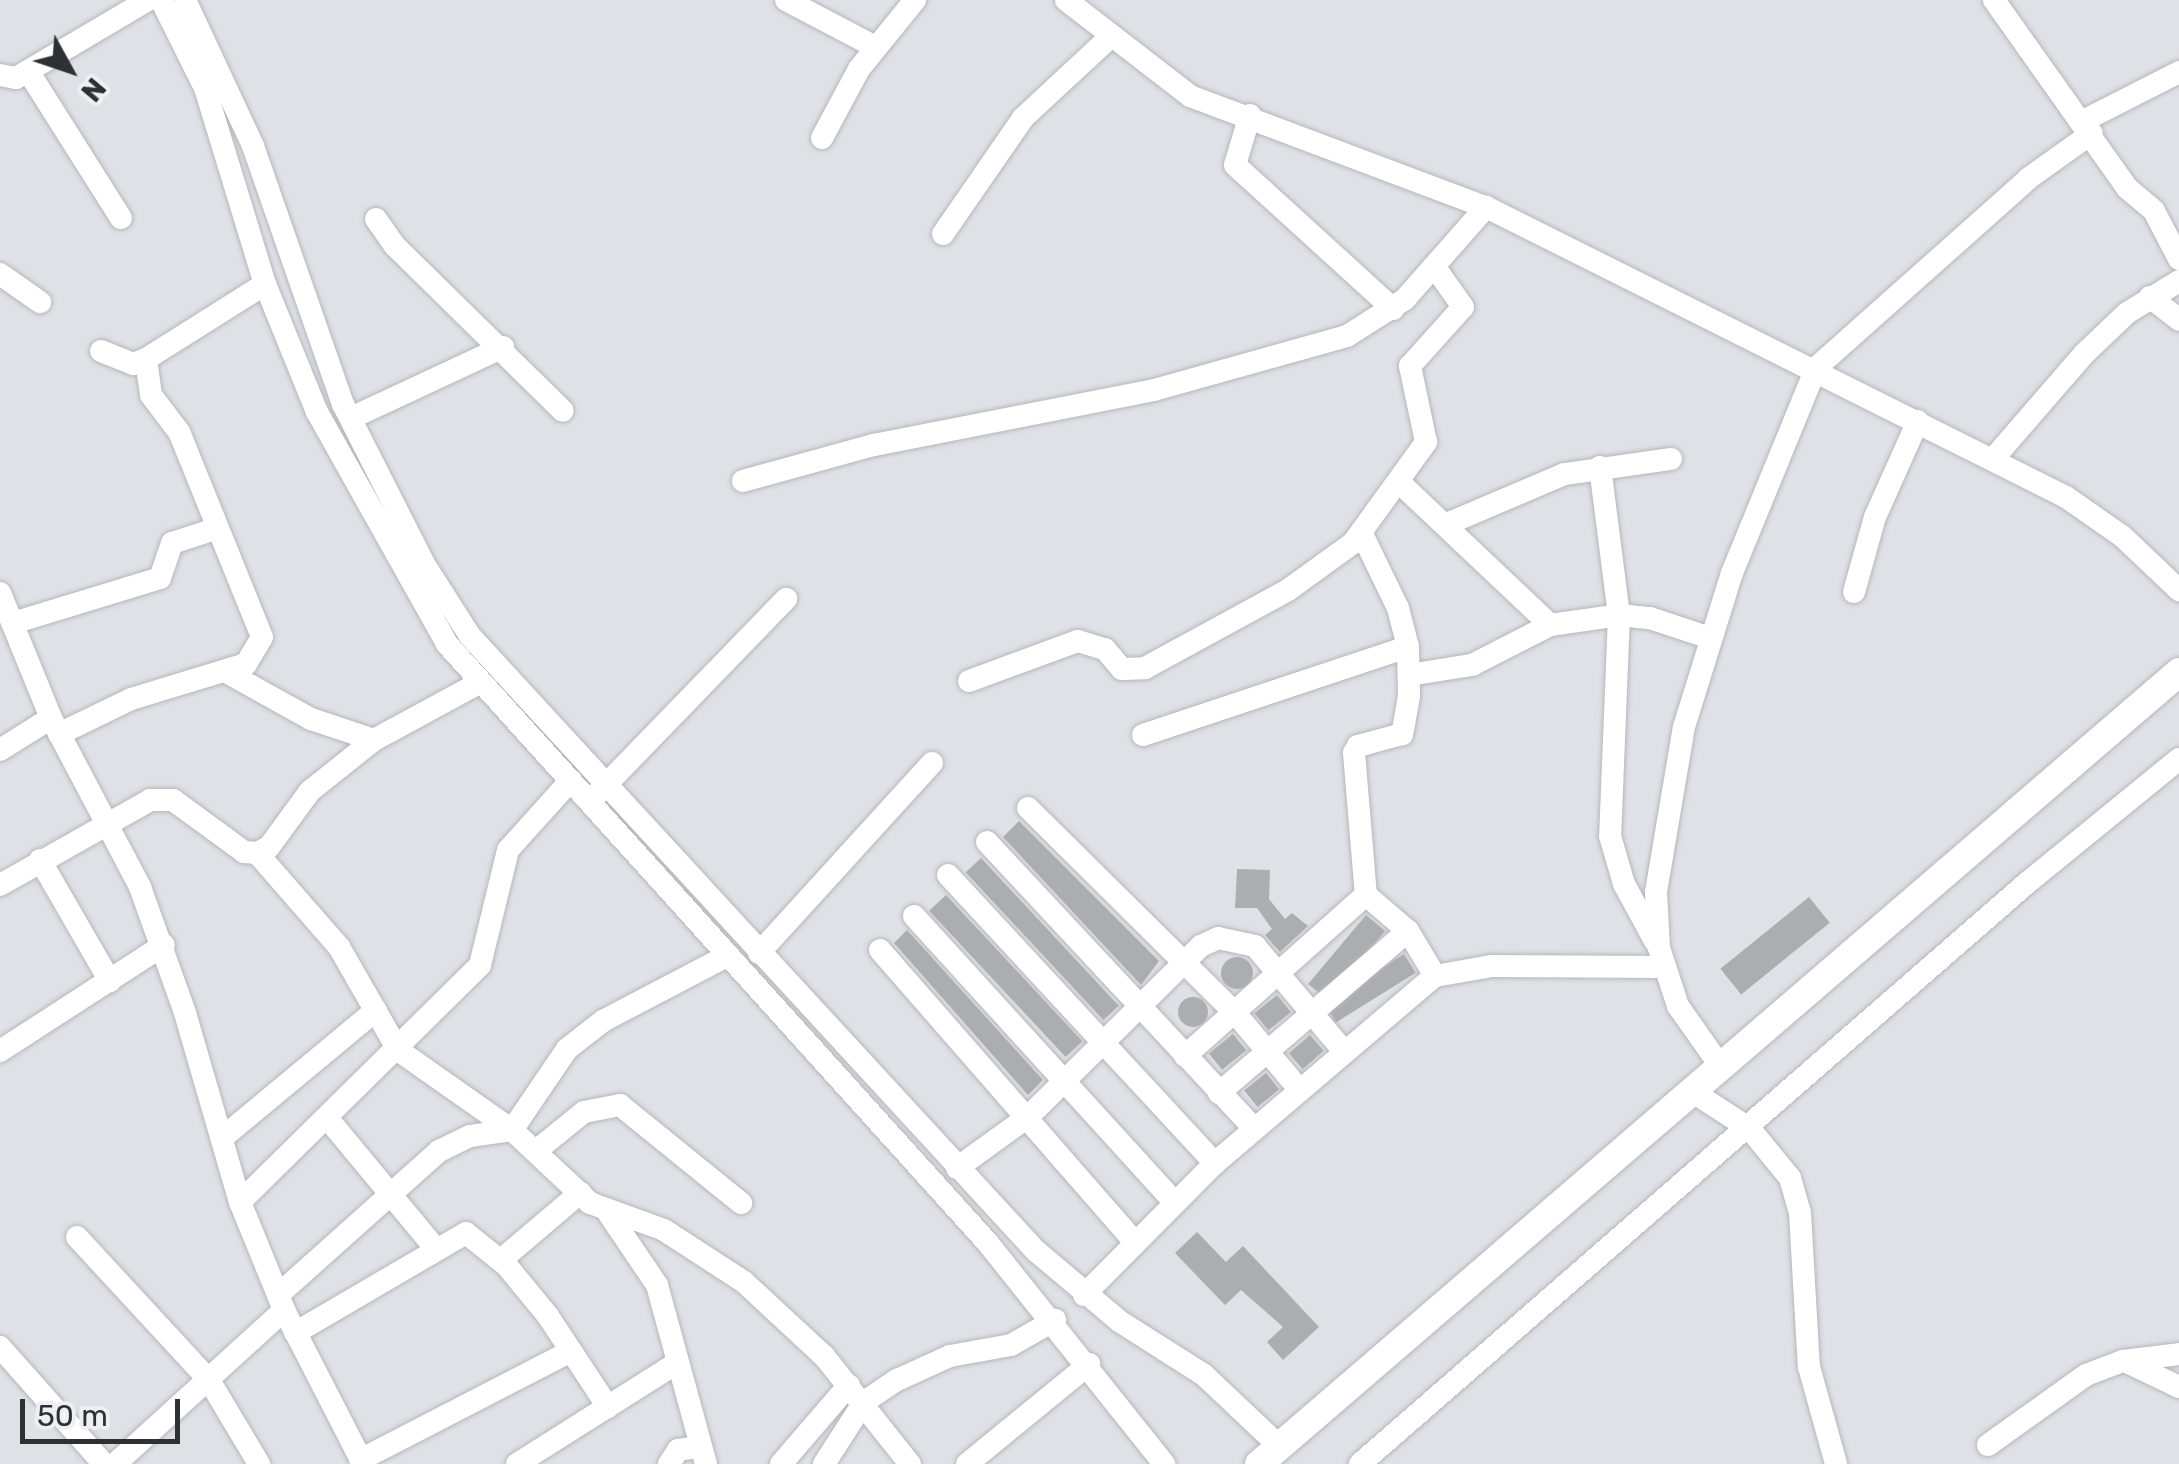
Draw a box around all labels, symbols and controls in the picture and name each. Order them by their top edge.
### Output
north arrow [20,20,120,120]
text: N [74,71,112,108]
scale bar [25,1379,185,1441]
text: 50 m [37,1398,108,1434]

